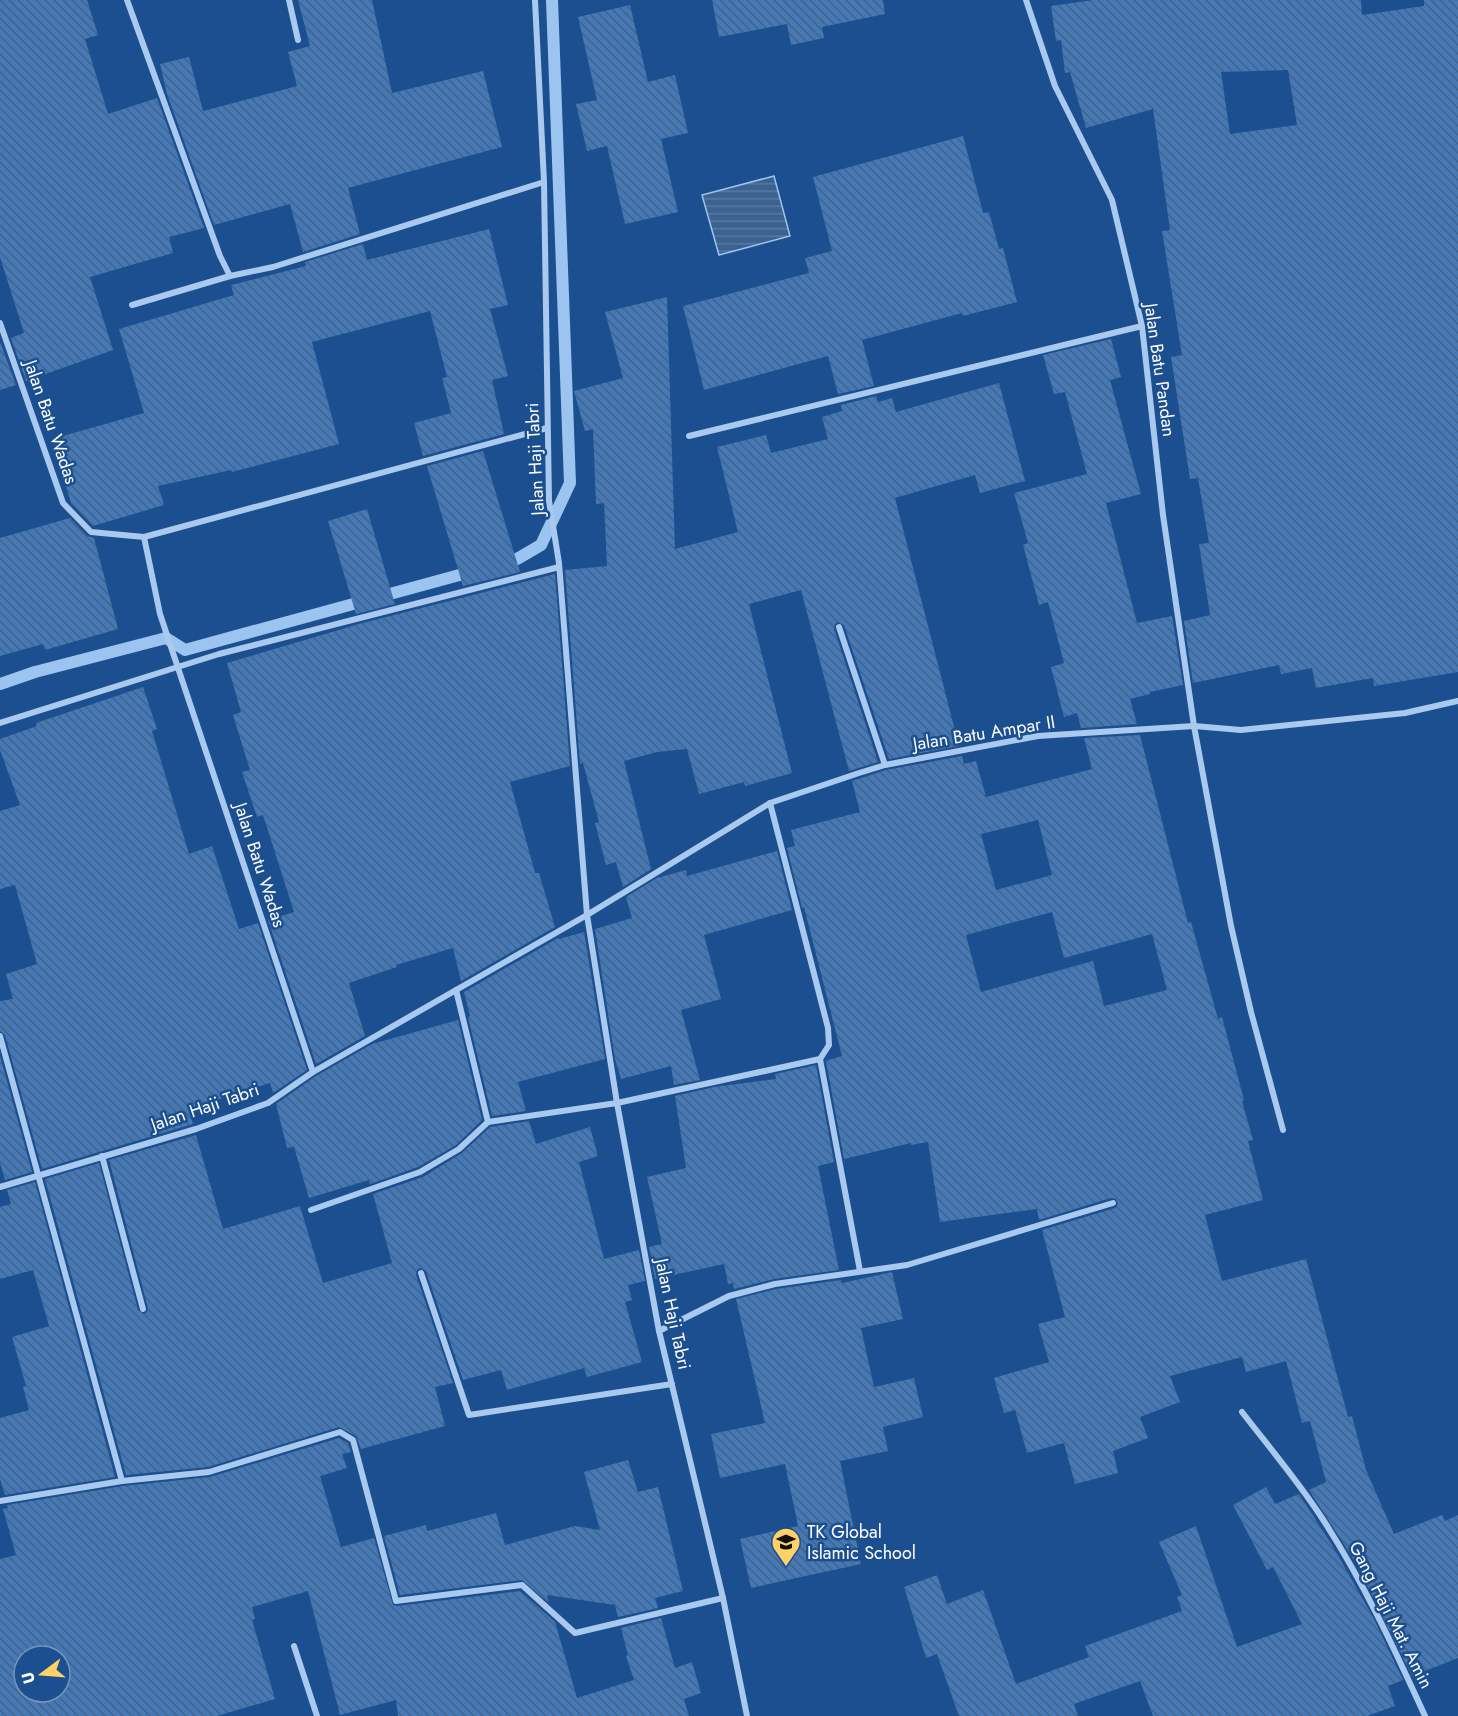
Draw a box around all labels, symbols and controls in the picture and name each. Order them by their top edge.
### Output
street label: Jalan Batu Pandan [1138,300,1182,438]
street label: Jalan Batu Wadas [17,355,84,487]
street label: Jalan Haji Tabri [519,402,551,518]
street label: Jalan Batu Ampar II [909,709,1057,757]
street label: Jalan Batu Wadas [227,798,292,931]
street label: Jalan Haji Tabri [145,1076,263,1138]
street label: Jalan Haji Tabri [648,1254,697,1372]
place label: TK Global Islamic School [807,1519,916,1566]
school or university icon: TK Global Islamic School [770,1526,802,1568]
street label: Gang Haji Mat. Amin [1343,1537,1439,1693]
north arrow [12,1644,72,1704]
text: U [15,1669,41,1687]

